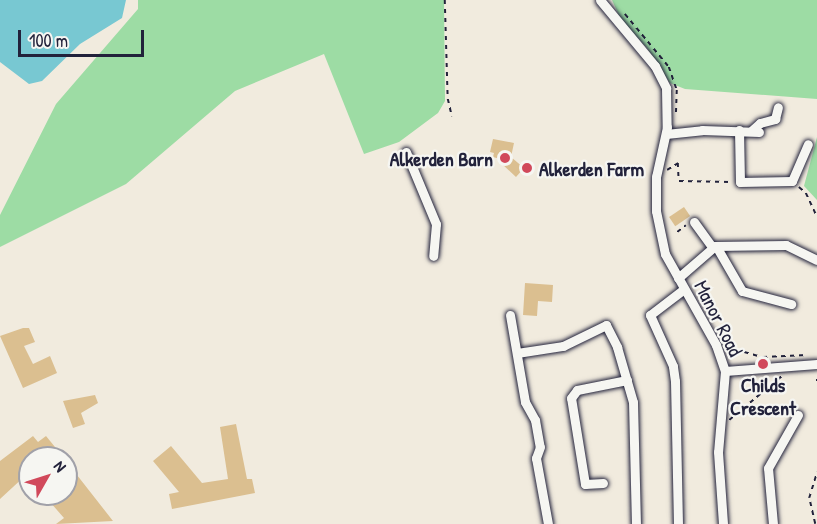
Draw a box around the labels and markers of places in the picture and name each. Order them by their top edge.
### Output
place label: Alkerden Barn [390,146,493,170]
marker: Alkerden Barn [498,151,512,165]
place label: Alkerden Farm [539,156,644,180]
marker: Alkerden Farm [520,161,534,175]
marker: Childs Crescent [756,357,770,371]
place label: Childs Crescent [730,373,796,420]

